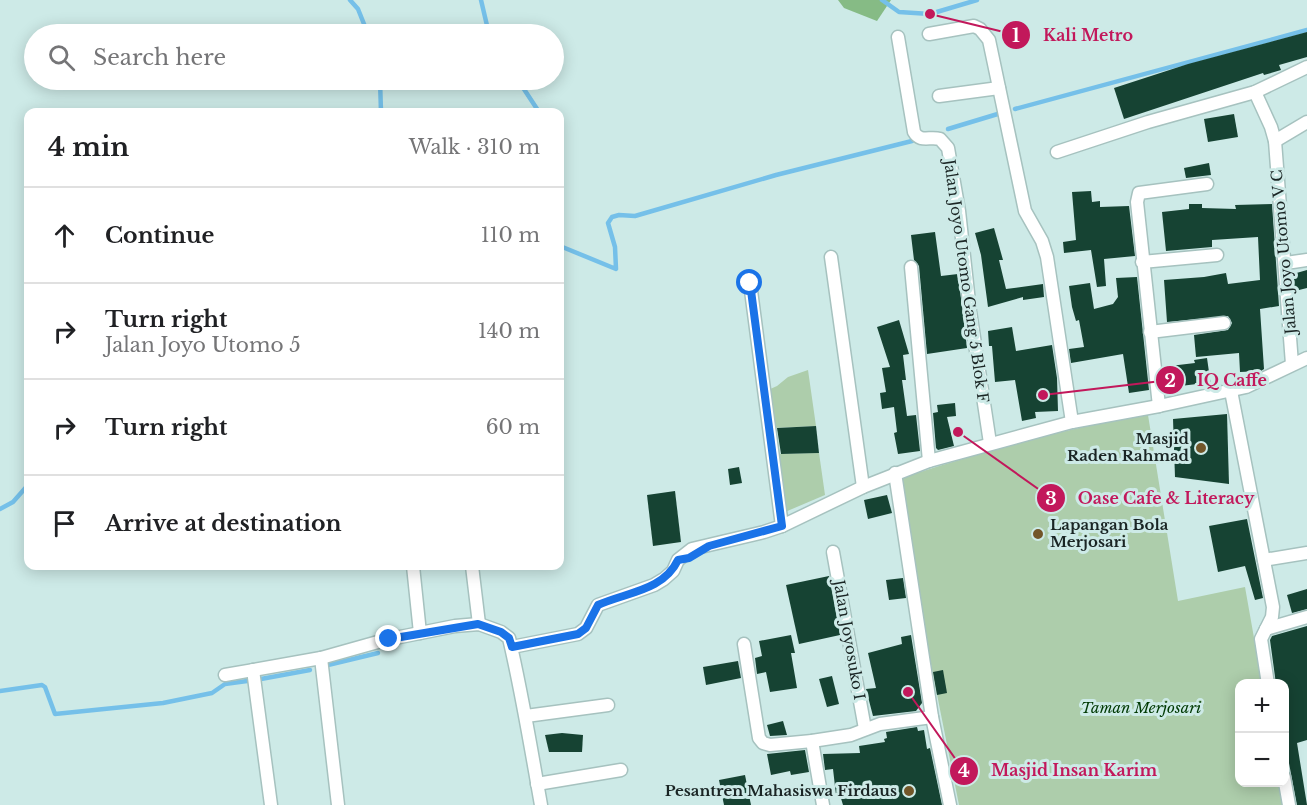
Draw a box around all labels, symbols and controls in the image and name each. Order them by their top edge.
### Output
callout: Kali Metro [1001,18,1145,52]
search box [24,24,564,90]
text: 1 [1012,25,1020,47]
text: Kali Metro [1043,25,1133,45]
icon: search [45,41,78,74]
text: Search here [93,44,226,71]
text: 4 min [48,131,129,163]
text: Walk · 310 m [409,135,540,159]
street label: Jalan Joyo Utomo Gang 5 Blok F [940,156,993,404]
street label: Jalan Joyo Utomo V C [1267,169,1300,337]
icon: ahead [48,219,81,252]
text: Continue [105,222,214,249]
text: 110 m [481,223,540,247]
route start [736,269,762,295]
text: Turn right [105,306,227,333]
icon: right [48,315,81,348]
text: 140 m [478,319,540,343]
text: Jalan Joyo Utomo 5 [105,333,301,357]
callout: IQ Caffe [1155,363,1279,397]
text: 2 [1164,370,1176,392]
text: IQ Caffe [1197,370,1267,390]
icon: right [48,411,81,444]
text: Turn right [105,414,227,441]
text: 60 m [486,415,540,439]
place label: Masjid Raden Rahmad [1067,429,1190,465]
marker: Masjid Raden Rahmad [1194,441,1208,455]
callout: Oase Cafe & Literacy [1036,481,1266,515]
text: 3 [1045,488,1057,510]
text: Oase Cafe & Literacy [1078,488,1255,508]
icon: arrive [48,507,81,540]
text: Arrive at destination [105,510,342,537]
place label: Lapangan Bola Merjosari [1050,515,1169,551]
marker: Lapangan Bola Merjosari [1031,527,1045,541]
street label: Jalan Joyosuko I [829,576,869,701]
route end [375,625,401,651]
map controls [1235,679,1289,787]
button: + [1235,679,1289,733]
park label: Taman Merjosari [1081,698,1202,717]
button: − [1235,733,1289,787]
callout: Masjid Insan Karim [949,754,1169,788]
text: 4 [958,760,970,782]
text: Masjid Insan Karim [991,760,1157,780]
place label: Pesantren Mahasiswa Firdaus [665,781,897,800]
marker: Pesantren Mahasiswa Firdaus [902,784,916,798]

